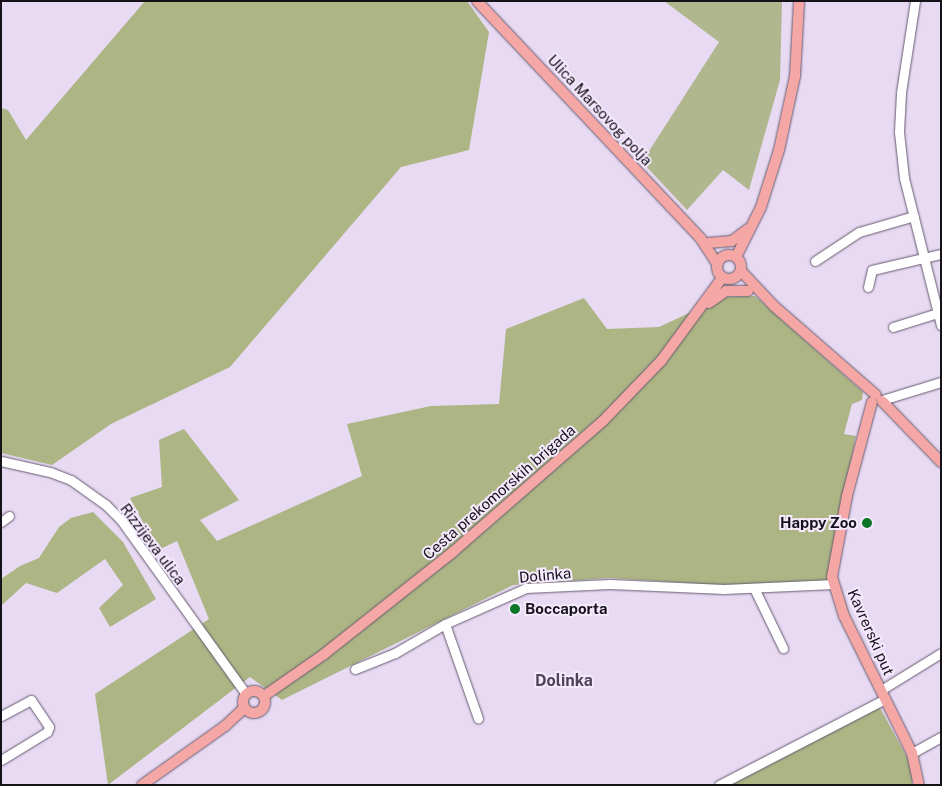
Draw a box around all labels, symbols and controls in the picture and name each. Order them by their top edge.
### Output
street label: Ulica Marsovog polja [544,51,656,169]
street label: Cesta prekomorskih brigada [419,421,579,563]
street label: Rizzijeva ulica [117,500,189,588]
place label: Happy Zoo [780,514,857,532]
marker: Happy Zoo [861,517,873,529]
street label: Dolinka [518,564,572,586]
street label: Kavrerski put [844,586,898,678]
place label: Boccaporta [525,600,607,618]
marker: Boccaporta [509,603,521,615]
district label: Dolinka [535,671,593,691]

